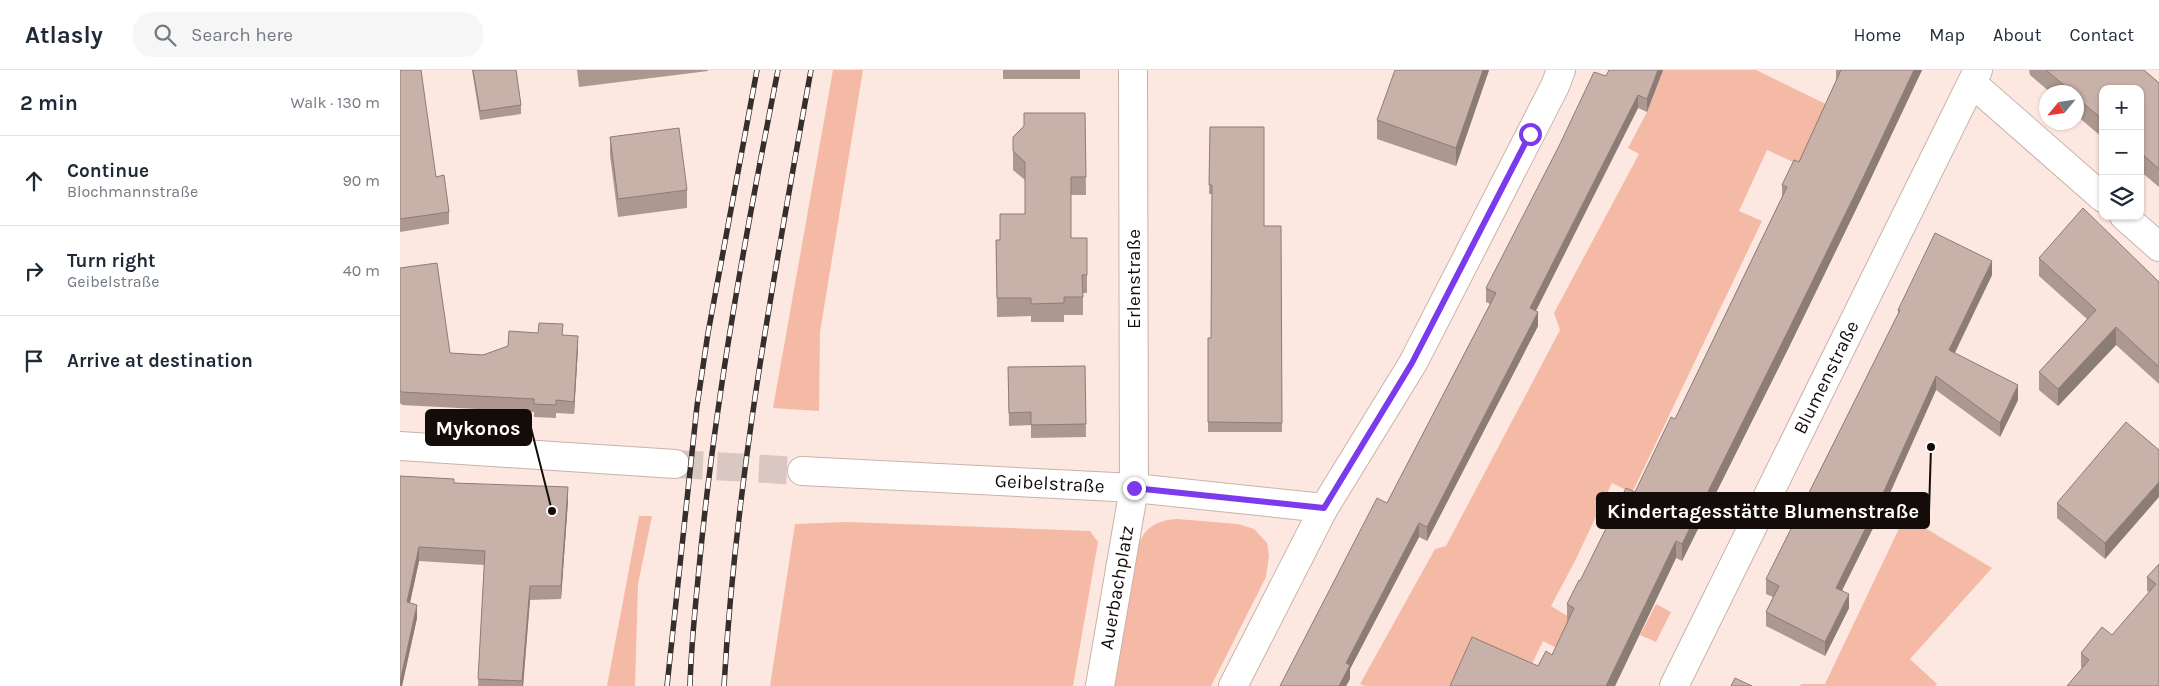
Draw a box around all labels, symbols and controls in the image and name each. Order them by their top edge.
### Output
search box [133,12,483,57]
text: Atlasly [25,21,103,49]
icon: search [151,21,179,49]
text: Search here [191,24,293,46]
text: Home [1853,24,1901,46]
text: Map [1929,24,1965,46]
text: About [1993,24,2042,46]
text: Contact [2070,24,2134,46]
north arrow [2039,85,2084,130]
map controls [2099,85,2144,220]
button: + [2099,85,2144,130]
text: 2 min [20,91,78,115]
text: Walk · 130 m [290,93,380,112]
route start [1519,123,1542,146]
button: − [2099,130,2144,175]
text: Continue [67,160,149,182]
icon: ahead [20,167,48,195]
text: 90 m [342,171,380,190]
button: layers [2099,175,2144,220]
text: Blochmannstraße [67,182,198,201]
street label: Erlenstraße [1123,229,1145,329]
text: Turn right [67,250,156,272]
icon: right [20,257,48,285]
text: 40 m [343,261,380,280]
text: Geibelstraße [67,272,160,291]
street label: Blumenstraße [1789,317,1863,438]
icon: arrive [20,347,48,375]
text: Arrive at destination [67,350,253,372]
callout: Mykonos [426,410,531,445]
text: Mykonos [435,417,521,440]
street label: Geibelstraße [994,470,1105,497]
route end [1123,477,1146,500]
callout: Kindertagesstätte Blumenstraße [1597,493,1929,528]
text: Kindertagesstätte Blumenstraße [1607,500,1919,523]
street label: Auerbachplatz [1095,524,1138,651]

